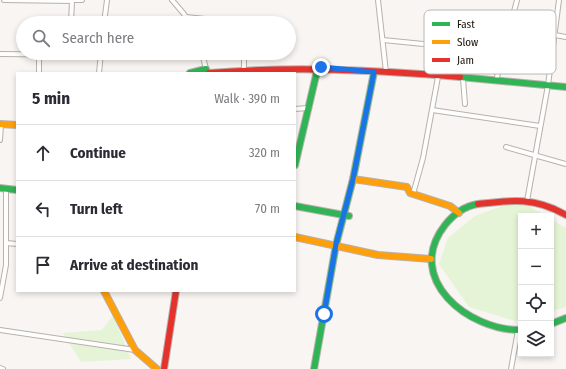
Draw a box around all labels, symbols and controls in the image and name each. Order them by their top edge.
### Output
legend [424,10,556,74]
search box [16,16,296,60]
text: Fast [457,18,475,31]
icon: search [30,27,52,49]
text: Search here [62,29,134,47]
text: Slow [457,36,478,49]
text: Jam [457,54,474,67]
route end [312,58,330,76]
text: 5 min [32,88,70,109]
text: Walk · 390 m [214,91,280,106]
icon: ahead [32,142,54,164]
text: Continue [70,144,126,162]
text: 320 m [249,145,280,160]
icon: left [32,198,54,220]
text: Turn left [70,200,123,218]
text: 70 m [255,201,280,216]
map controls [518,213,554,357]
button: + [518,213,554,249]
button: − [518,249,554,285]
icon: arrive [32,254,54,276]
text: Arrive at destination [70,256,198,274]
button: locate [518,285,554,321]
route start [315,305,333,323]
button: layers [518,321,554,357]

